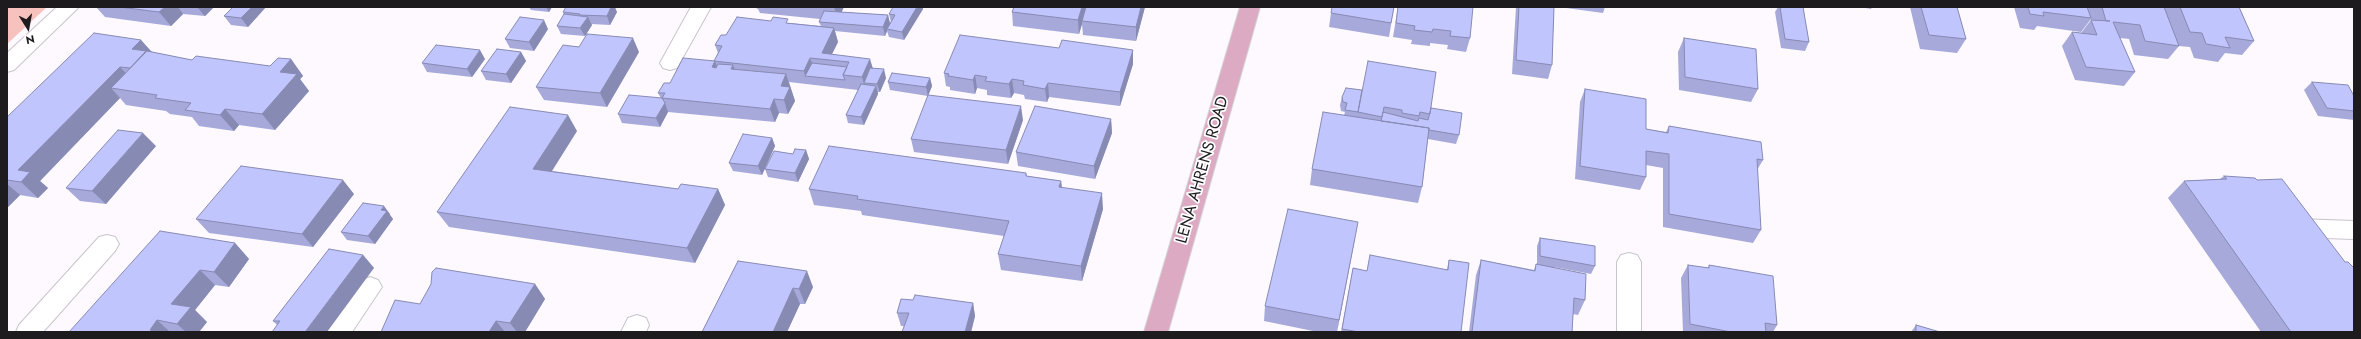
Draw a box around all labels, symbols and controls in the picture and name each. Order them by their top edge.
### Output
north arrow [8,8,48,48]
text: N [24,31,36,48]
street label: LENA AHRENS ROAD [1173,94,1233,246]

